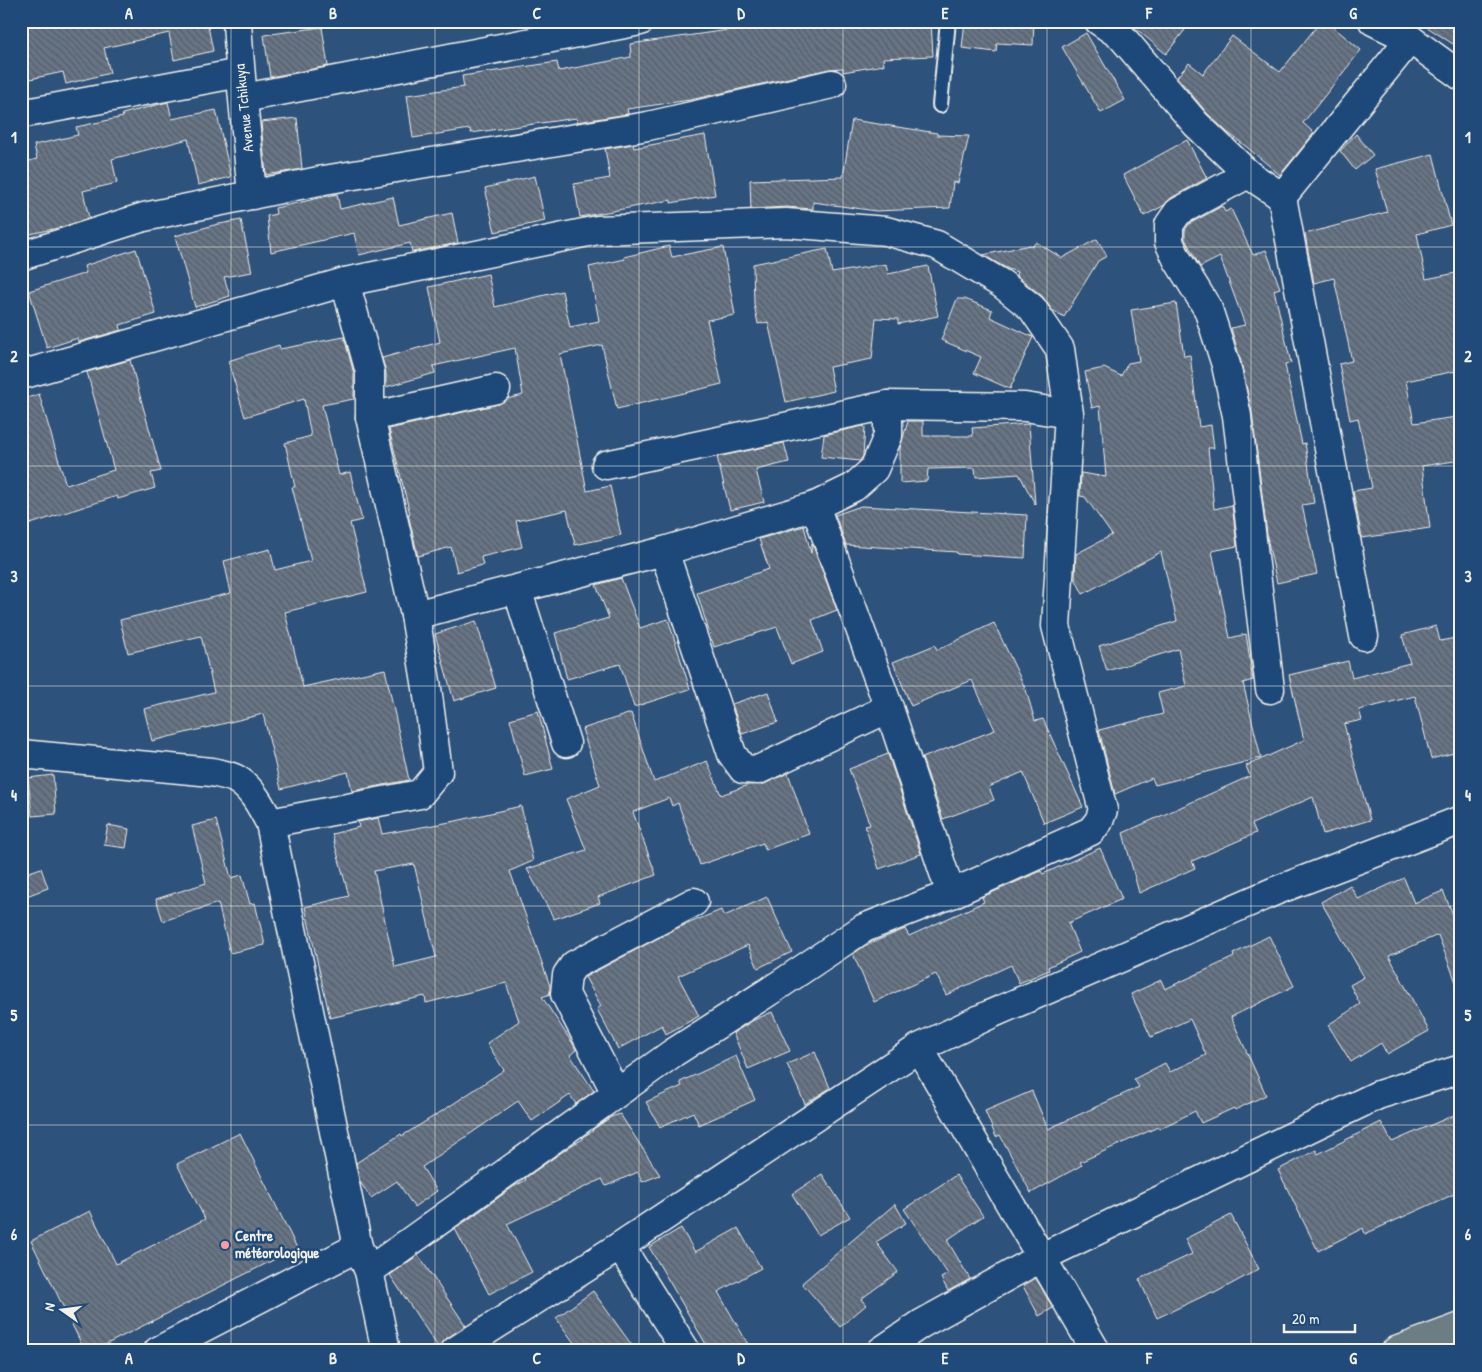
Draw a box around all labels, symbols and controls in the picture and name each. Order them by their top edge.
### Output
text: A [125,2,133,24]
text: B [329,2,337,24]
text: C [533,2,542,24]
text: D [737,2,745,24]
text: E [941,2,949,24]
text: F [1145,2,1153,24]
text: G [1349,2,1357,24]
street label: Avenue Tchikuya [228,63,259,153]
text: 1 [11,126,17,148]
text: 1 [1465,126,1471,148]
text: 2 [10,345,18,367]
text: 2 [1464,345,1472,367]
text: 3 [10,565,18,587]
text: 3 [1464,565,1472,587]
text: 4 [11,784,17,806]
text: 4 [1465,784,1471,806]
text: 5 [11,1004,18,1026]
text: 5 [1465,1004,1472,1026]
text: 6 [11,1223,18,1245]
text: 6 [1465,1223,1472,1245]
place label: Centre météorologique [235,1225,319,1264]
marker: Centre météorologique [219,1239,231,1251]
north arrow [38,1284,88,1334]
text: N [39,1300,59,1313]
scale bar [1284,1302,1356,1334]
text: 20 m [1292,1308,1319,1329]
text: A [125,1347,133,1369]
text: B [329,1347,337,1369]
text: C [533,1347,542,1369]
text: D [737,1347,745,1369]
text: E [941,1347,949,1369]
text: F [1145,1347,1153,1369]
text: G [1349,1347,1357,1369]

